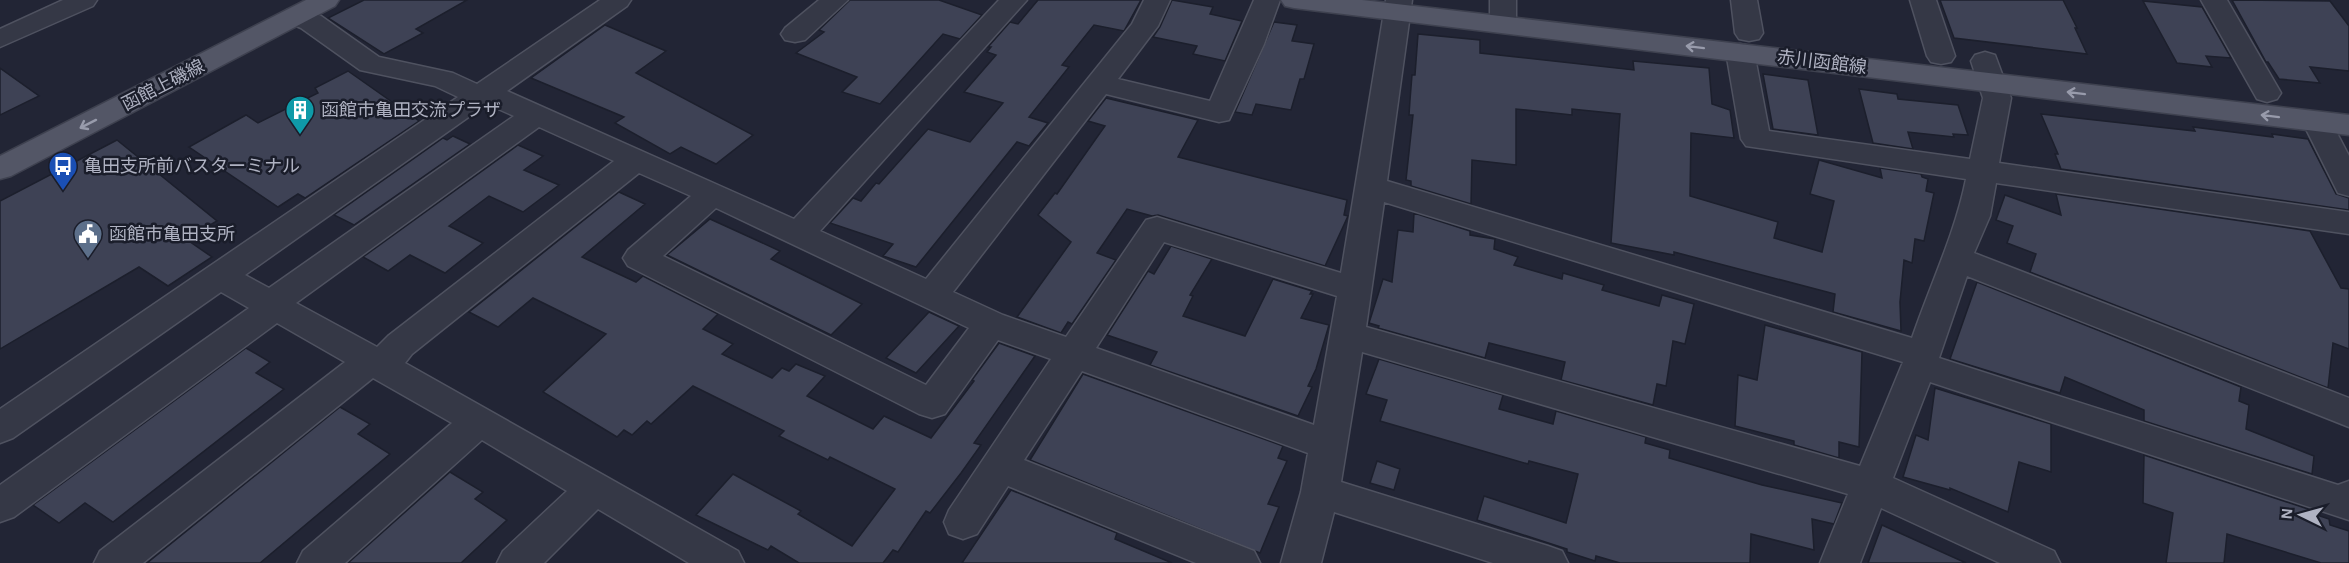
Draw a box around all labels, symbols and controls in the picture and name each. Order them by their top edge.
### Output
one-way arrow [1686,41,1706,52]
street label: 赤川函館線 [1776,47,1868,77]
street label: 函館上磯線 [118,56,208,114]
one-way arrow [2067,87,2087,98]
building icon: 函館市亀田交流プラザ [284,94,316,136]
place label: 函館市亀田交流プラザ [321,100,501,120]
one-way arrow [2261,110,2280,121]
one-way arrow [80,118,97,130]
bus stop icon: 亀田支所前バスターミナル [47,150,79,192]
place label: 亀田支所前バスターミナル [84,156,300,176]
public building icon: 函館市亀田支所 [72,218,104,260]
place label: 函館市亀田支所 [109,224,235,244]
north arrow [2271,485,2331,545]
text: N [2279,508,2296,520]

